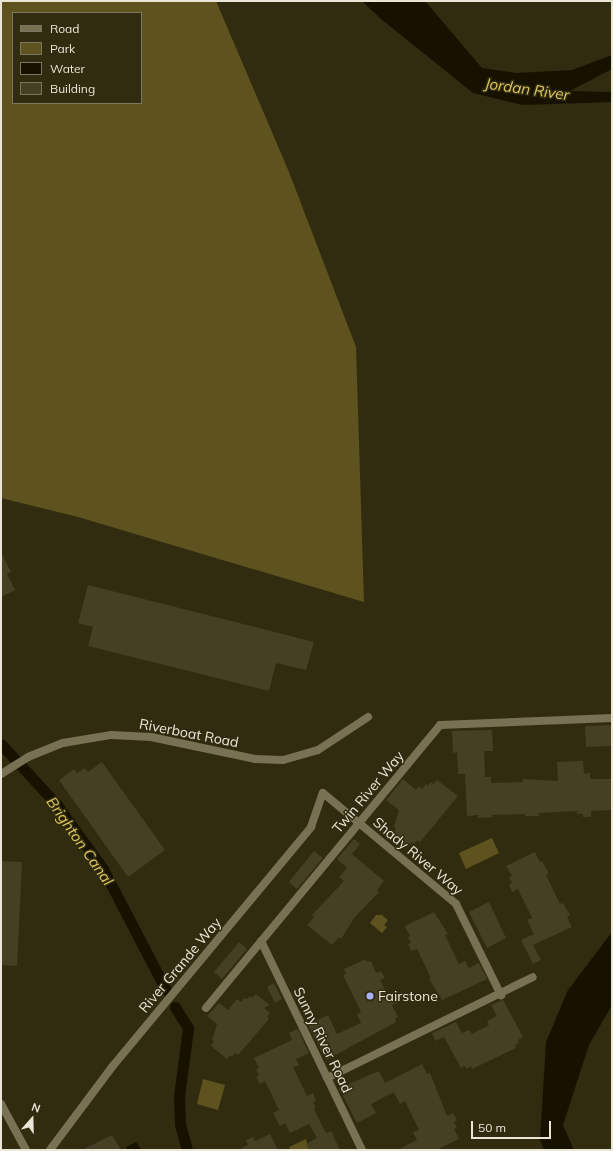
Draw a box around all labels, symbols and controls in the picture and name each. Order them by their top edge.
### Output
legend [12,12,142,104]
text: Road [50,21,79,36]
text: Park [50,41,75,56]
text: Water [50,61,85,76]
water label: Jordan River [484,74,570,104]
text: Building [50,81,95,96]
street label: Riverboat Road [138,715,240,751]
street label: Twin River Way [329,747,407,837]
water label: Brighton Canal [43,793,117,889]
street label: Shady River Way [370,814,466,898]
street label: River Grande Way [135,914,225,1016]
street label: Sunny River Road [290,985,356,1095]
place label: Fairstone [378,988,438,1004]
marker: Fairstone [365,991,375,1001]
north arrow [12,1099,52,1139]
text: N [30,1100,42,1116]
scale bar [473,1113,553,1139]
text: 50 m [478,1120,506,1135]

